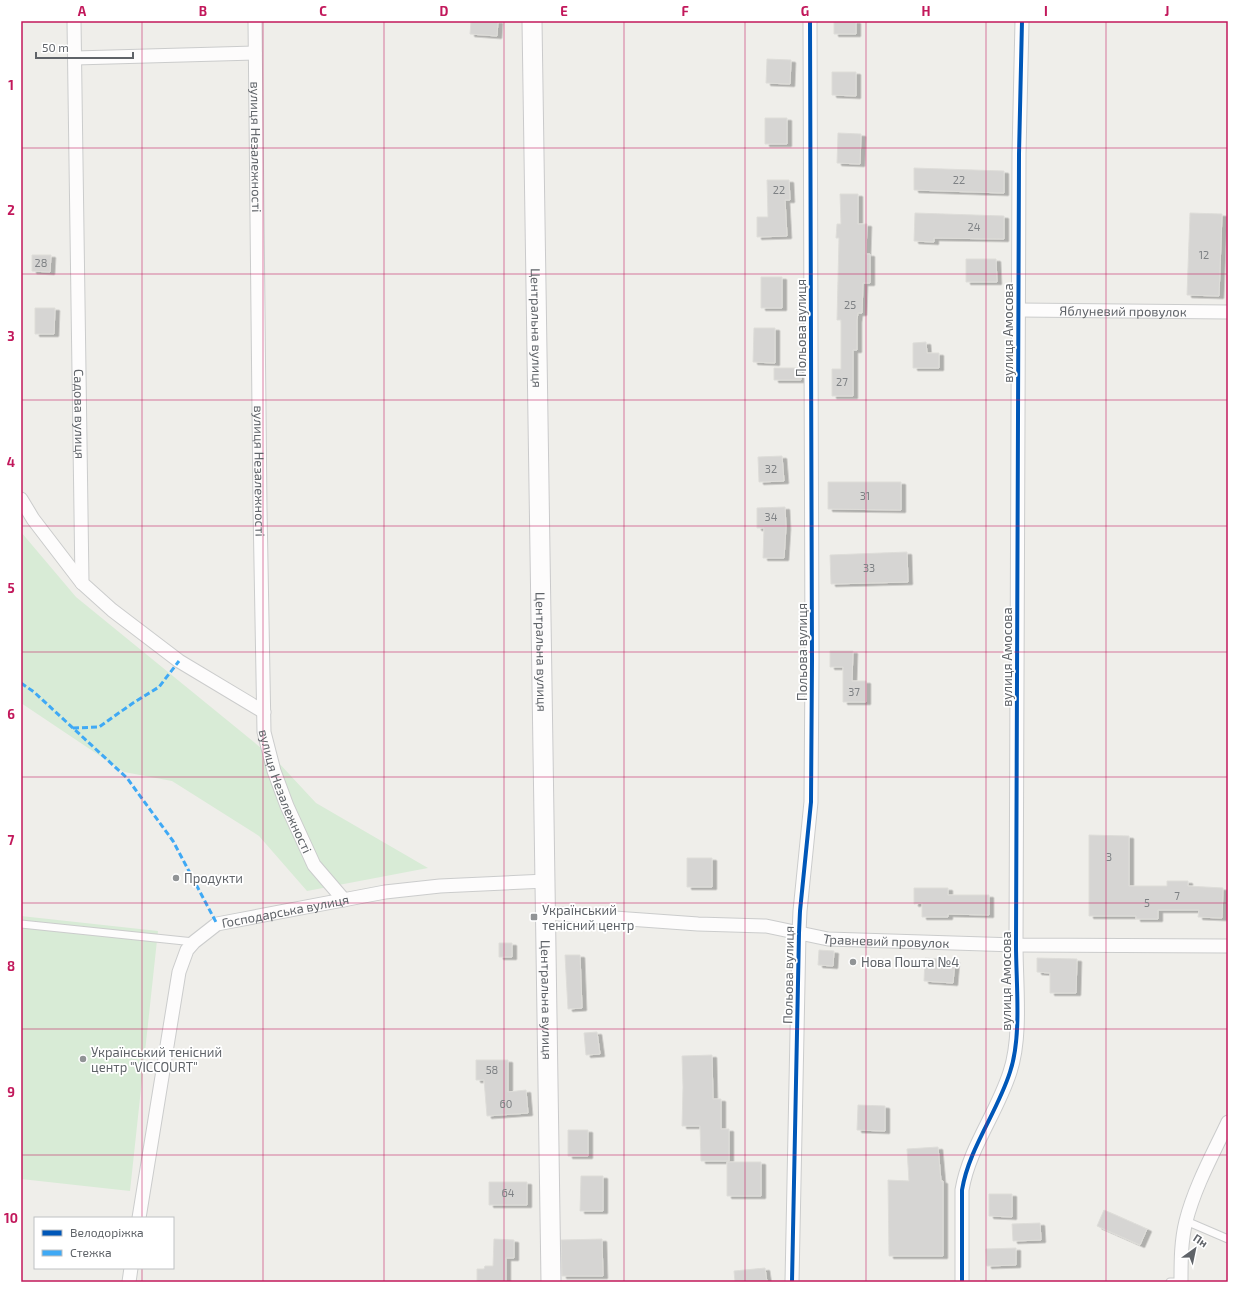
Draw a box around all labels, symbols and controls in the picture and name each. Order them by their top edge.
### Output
text: A [78,3,87,19]
text: B [199,3,207,19]
text: C [319,3,327,19]
text: D [440,3,449,19]
text: E [560,3,568,19]
text: F [681,3,689,19]
text: G [801,3,809,19]
text: H [922,3,931,19]
text: I [1044,3,1048,19]
text: J [1165,3,1169,19]
scale bar [36,34,133,60]
text: 50 m [42,40,69,54]
text: 1 [8,77,14,93]
street label: вулиця Незалежності [248,81,265,213]
house number: 22 [953,173,965,186]
house number: 22 [773,183,785,196]
text: 2 [7,202,15,218]
house number: 24 [968,220,981,233]
house number: 12 [1199,248,1209,261]
house number: 28 [35,256,47,269]
street label: Центральна вулиця [528,268,546,388]
street label: Польова вулиця [793,279,809,377]
street label: вулиця Амосова [1000,283,1016,383]
house number: 25 [844,298,856,311]
street label: Яблуневий провулок [1059,302,1187,320]
text: 3 [7,328,15,344]
street label: Садова вулиця [71,369,88,459]
house number: 27 [836,375,848,388]
street label: вулиця Незалежності [251,405,269,537]
text: 4 [7,454,15,470]
house number: 32 [765,462,777,475]
house number: 31 [860,489,870,502]
house number: 34 [765,510,778,523]
house number: 33 [863,561,875,574]
text: 5 [7,580,15,596]
street label: Центральна вулиця [533,592,550,712]
street label: Польова вулиця [794,603,810,701]
street label: вулиця Амосова [999,607,1015,707]
house number: 37 [848,685,860,698]
text: 6 [7,706,15,722]
street label: вулиця Незалежності [256,727,315,856]
text: 7 [8,832,15,848]
house number: 3 [1106,850,1112,863]
place label: Продукти [184,870,243,886]
marker: Продукти [171,873,181,883]
house number: 7 [1174,889,1180,902]
street label: Господарська вулиця [220,891,350,931]
house number: 5 [1144,896,1150,909]
place label: Український тенісний центр [542,902,634,933]
marker: Український тенісний центр [529,912,539,922]
street label: Польова вулиця [779,926,797,1024]
street label: Травневий провулок [822,930,950,951]
street label: вулиця Амосова [998,931,1014,1031]
street label: Центральна вулиця [538,940,556,1060]
place label: Нова Пошта №4 [861,954,959,970]
marker: Нова Пошта №4 [848,957,858,967]
text: 8 [7,958,15,974]
place label: Український тенісний центр "VICCOURT" [91,1044,222,1075]
marker: Український тенісний центр "VICCOURT" [78,1054,88,1064]
house number: 58 [486,1063,498,1076]
text: 9 [7,1084,15,1100]
house number: 60 [500,1097,512,1110]
house number: 64 [501,1186,515,1199]
text: 10 [4,1210,18,1226]
legend [34,1217,174,1269]
text: Велодоріжка [70,1225,144,1239]
north arrow [1175,1229,1215,1269]
text: Пн [1191,1231,1210,1250]
text: Стежка [70,1245,112,1259]

